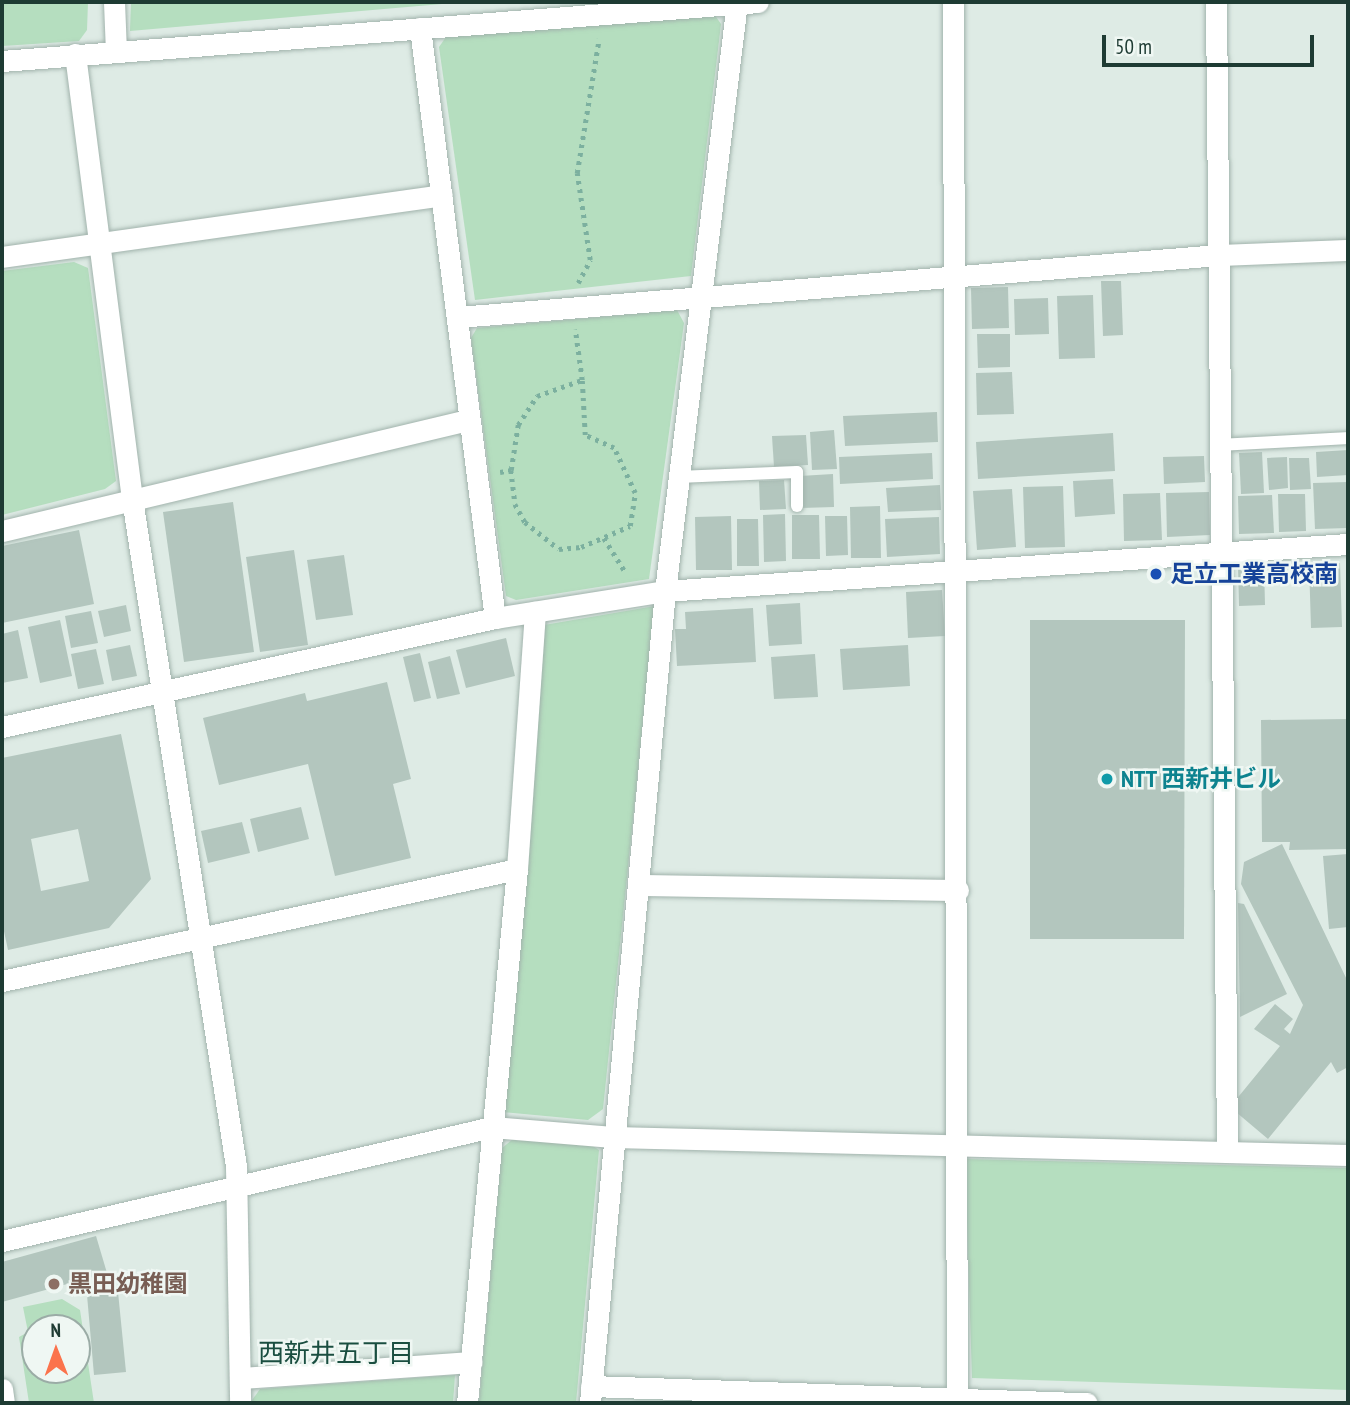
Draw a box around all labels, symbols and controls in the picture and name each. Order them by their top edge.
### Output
scale bar [1105,21,1317,65]
text: 50 m [1115,33,1152,60]
place label: 足立工業高校南 [1170,560,1338,588]
marker: 足立工業高校南 [1148,566,1164,582]
place label: NTT 西新井ビル [1121,765,1282,793]
marker: NTT 西新井ビル [1099,771,1115,787]
place label: 黒田幼稚園 [68,1270,188,1298]
marker: 黒田幼稚園 [46,1276,62,1292]
north arrow [21,1314,91,1384]
text: N [50,1318,61,1342]
district label: 西新井五丁目 [258,1337,414,1369]

